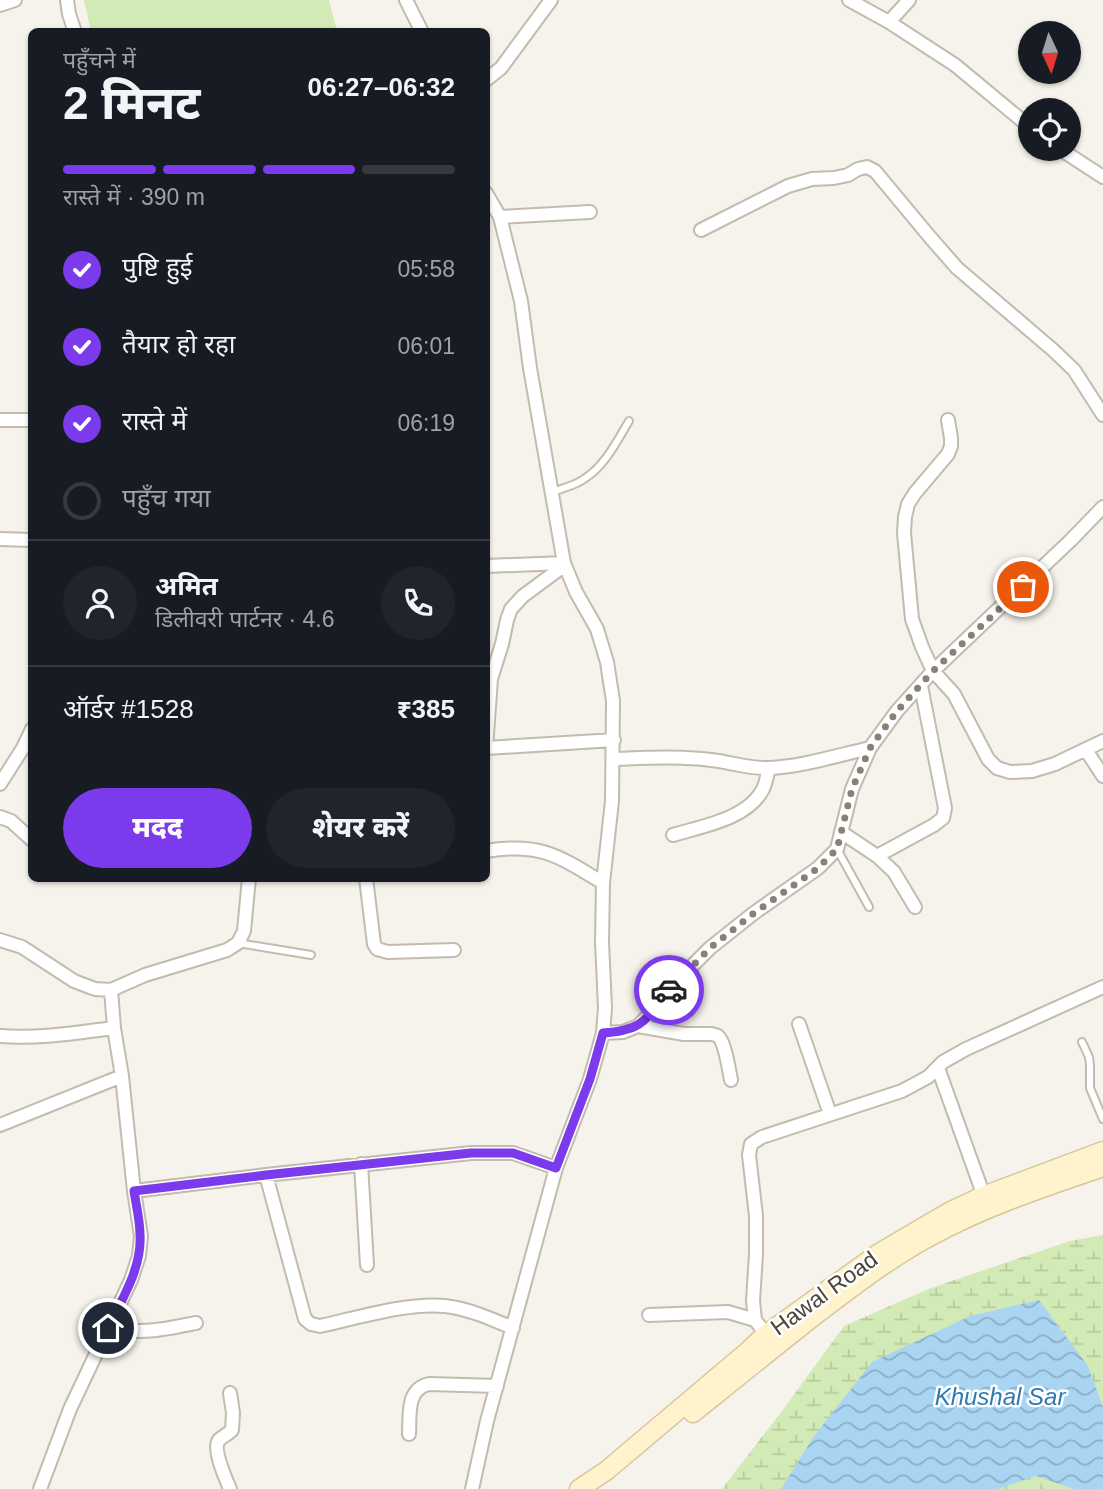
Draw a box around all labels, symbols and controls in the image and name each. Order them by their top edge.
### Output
north arrow [1018,21,1082,84]
map controls [1018,21,1081,161]
text: पहुँचने में [63,47,136,73]
text: 06:27–06:32 [308,72,455,102]
text: 2 मिनट [63,77,200,129]
button: locate [1018,98,1081,161]
text: रास्ते में · 390 m [63,184,205,210]
icon: check [63,251,101,289]
text: पुष्टि हुई [122,252,192,282]
text: 05:58 [397,256,455,282]
icon: check [63,328,101,366]
text: तैयार हो रहा [122,329,235,359]
text: 06:01 [397,333,455,359]
icon: check [63,405,101,443]
text: रास्ते में [122,406,187,436]
text: 06:19 [397,410,455,436]
text: पहुँच गया [122,483,211,513]
pin [993,557,1053,617]
button: person [63,566,137,640]
button: phone [381,566,455,640]
icon: bag [1004,568,1042,606]
text: अमित [155,571,218,601]
text: डिलीवरी पार्टनर · 4.6 [155,606,335,632]
text: ऑर्डर #1528 [63,694,194,724]
text: ₹385 [397,694,455,724]
button: मदद [63,788,252,868]
button: शेयर करें [266,788,455,868]
courier [634,955,704,1025]
icon: car [650,971,688,1009]
street label: Hawal Road [766,1246,882,1340]
pin [78,1298,138,1358]
icon: home [89,1309,127,1347]
water label: Khushal Sar [935,1383,1066,1410]

